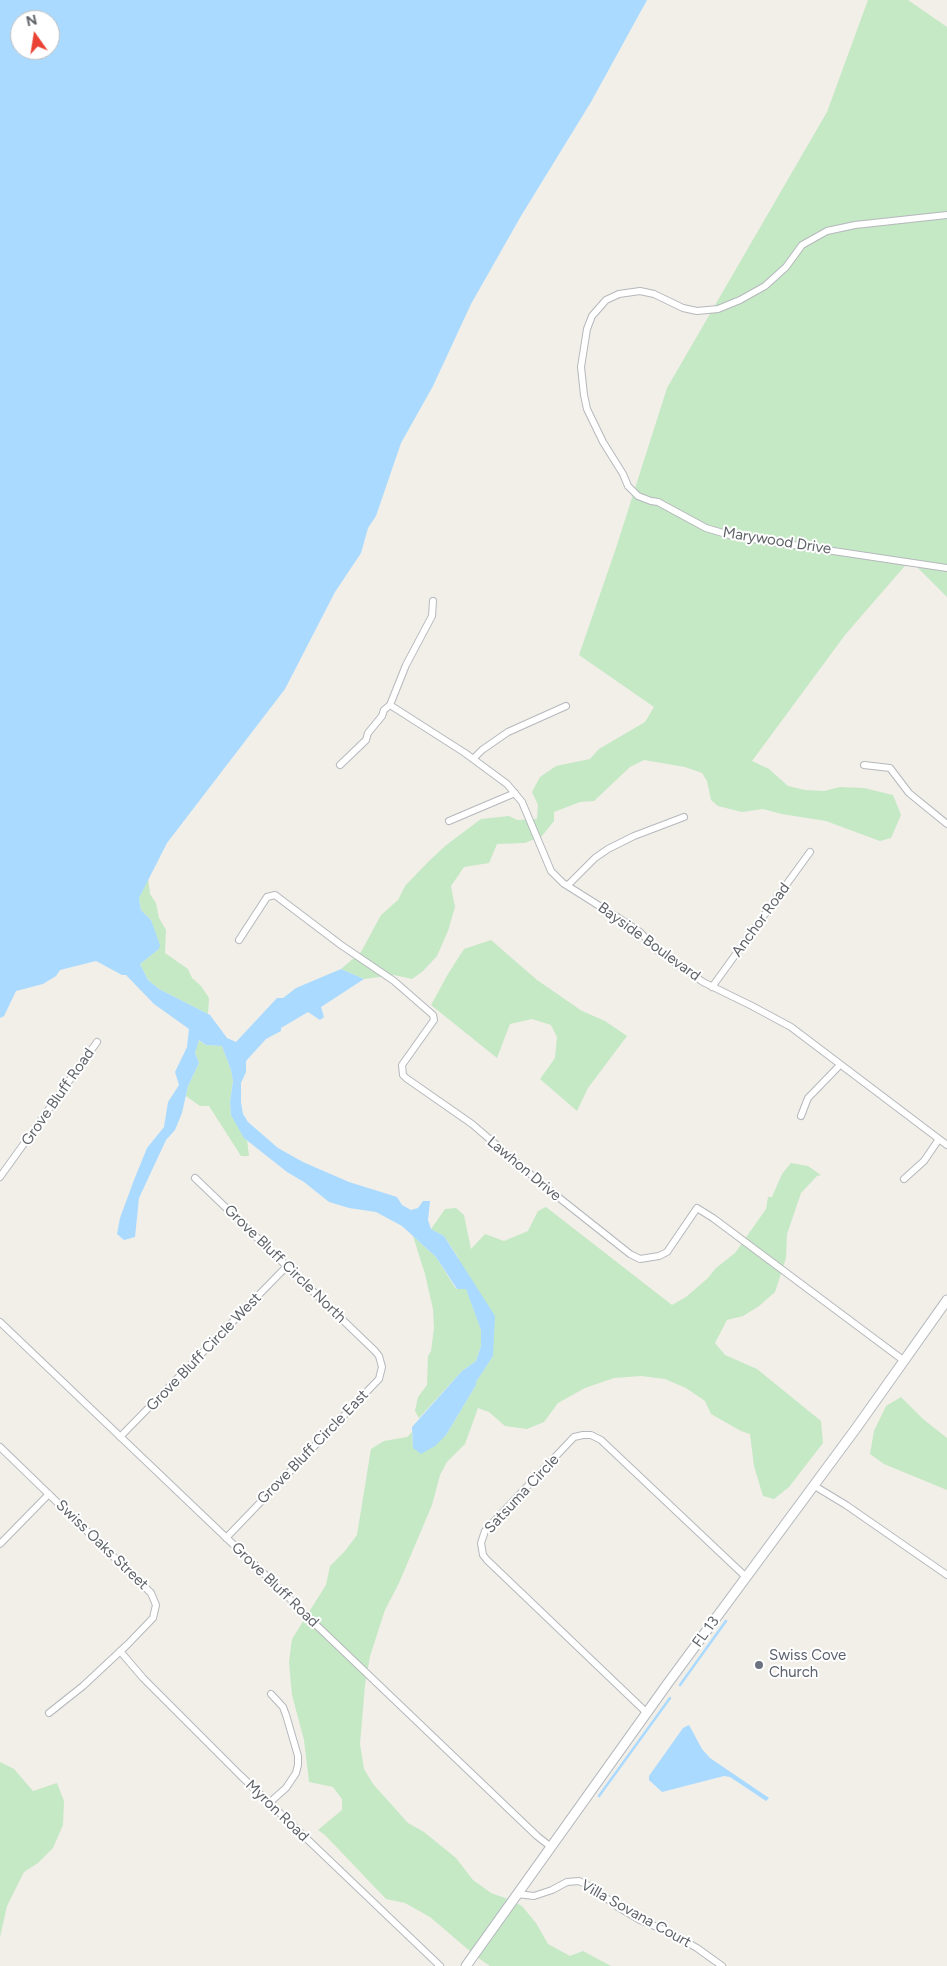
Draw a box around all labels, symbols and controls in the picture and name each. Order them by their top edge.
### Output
north arrow [10,10,60,60]
text: N [25,11,39,30]
street label: Marywood Drive [722,524,832,558]
street label: Anchor Road [728,880,794,960]
street label: Bayside Boulevard [594,899,704,985]
street label: Grove Bluff Road [18,1045,98,1149]
street label: Lawhon Drive [483,1133,565,1205]
street label: Grove Bluff Circle North [220,1201,350,1327]
street label: Grove Bluff Circle West [143,1289,265,1415]
street label: Grove Bluff Circle East [254,1386,372,1508]
street label: Satsuma Circle [481,1451,563,1537]
street label: Swiss Oaks Street [52,1496,152,1594]
street label: Grove Bluff Road [228,1539,322,1631]
street label: FL 13 [689,1613,723,1651]
place label: Swiss Cove Church [769,1647,846,1682]
marker: Swiss Cove Church [753,1659,765,1671]
street label: Myron Road [242,1776,312,1846]
street label: Villa Sovana Court [578,1876,694,1952]

